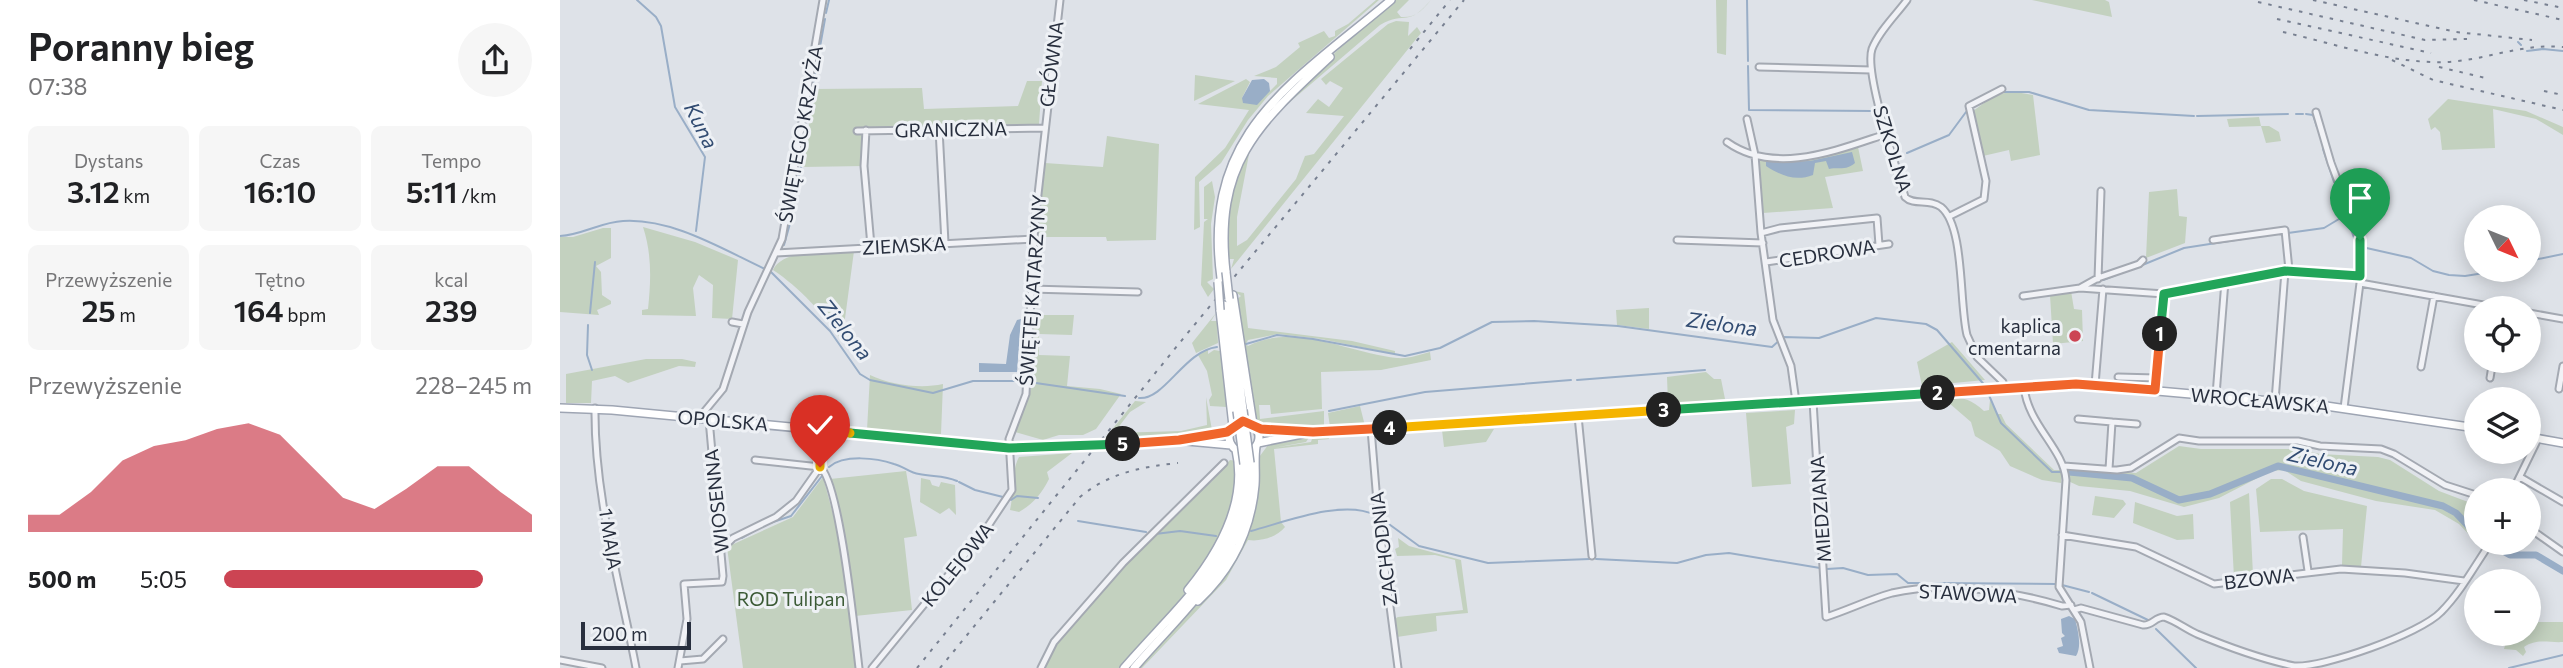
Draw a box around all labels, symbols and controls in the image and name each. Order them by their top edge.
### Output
street label: GŁÓWNA [1033,20,1068,108]
text: Poranny bieg [28,22,254,69]
button: share [458,23,532,97]
street label: ŚWIĘTEGO KRZYŻA [772,43,827,225]
text: 07:38 [28,72,88,100]
water label: Kuna [680,98,724,152]
street label: SZKOLNA [1869,103,1917,195]
street label: GRANICZNA [894,117,1008,141]
text: Dystans [74,149,143,172]
text: Czas [259,149,301,172]
text: Tempo [421,149,481,172]
pin [2330,168,2390,240]
text: 3.12 [67,172,120,209]
text: 16:10 [244,172,316,209]
text: 5:11 [406,172,458,209]
icon: arrive [2341,179,2379,217]
text: km [120,184,150,207]
text: /km [458,184,497,207]
street label: ŚWIĘTEJ KATARZYNY [1013,193,1050,386]
north arrow [2464,205,2541,282]
map controls [2464,205,2541,646]
street label: ZIEMSKA [861,231,947,259]
street label: CEDROWA [1777,234,1877,272]
text: Przewyższenie [45,268,172,291]
text: Tętno [255,268,305,291]
text: kcal [434,268,468,291]
text: 25 [81,291,116,328]
text: 164 [234,291,284,328]
text: 239 [425,291,478,328]
water label: Zielona [813,293,878,365]
button: locate [2464,296,2541,373]
text: m [116,303,136,326]
text: bpm [284,303,326,326]
water label: Zielona [1684,306,1759,340]
place label: kaplica cmentarna [1968,314,2061,359]
pin: 1 [2142,316,2178,352]
text: 1 [2155,322,2164,345]
marker: kaplica cmentarna [2067,328,2083,344]
text: Przewyższenie [28,371,182,399]
text: 228–245 m [415,371,532,399]
pin: 2 [1920,376,1956,410]
text: 2 [1932,381,1943,404]
street label: WROCŁAWSKA [2190,382,2330,418]
button: layers [2464,387,2541,464]
pin: 3 [1646,392,1682,428]
pin [790,395,850,467]
text: 3 [1658,398,1669,421]
street label: OPOLSKA [677,405,769,435]
icon: check [801,406,839,444]
pin: 4 [1372,410,1408,446]
text: 4 [1384,416,1395,439]
pin: 5 [1106,426,1140,462]
text: 5 [1117,432,1128,455]
water label: Zielona [2284,440,2361,480]
street label: WIOSENNA [699,448,733,554]
street label: MIEDZIANA [1805,455,1835,563]
button: + [2464,478,2541,555]
street label: ZACHODNIA [1365,491,1401,607]
street label: 1 MAJA [595,507,627,571]
street label: KOLEJOWA [916,517,998,611]
street label: BZOWA [2222,562,2296,594]
text: 500 m [28,565,96,593]
text: 5:05 [140,565,187,593]
button: − [2464,569,2541,646]
street label: STAWOWA [1918,579,2018,607]
park label: ROD Tulipan [737,587,845,610]
scale bar [581,619,691,651]
text: 200 m [592,622,648,645]

